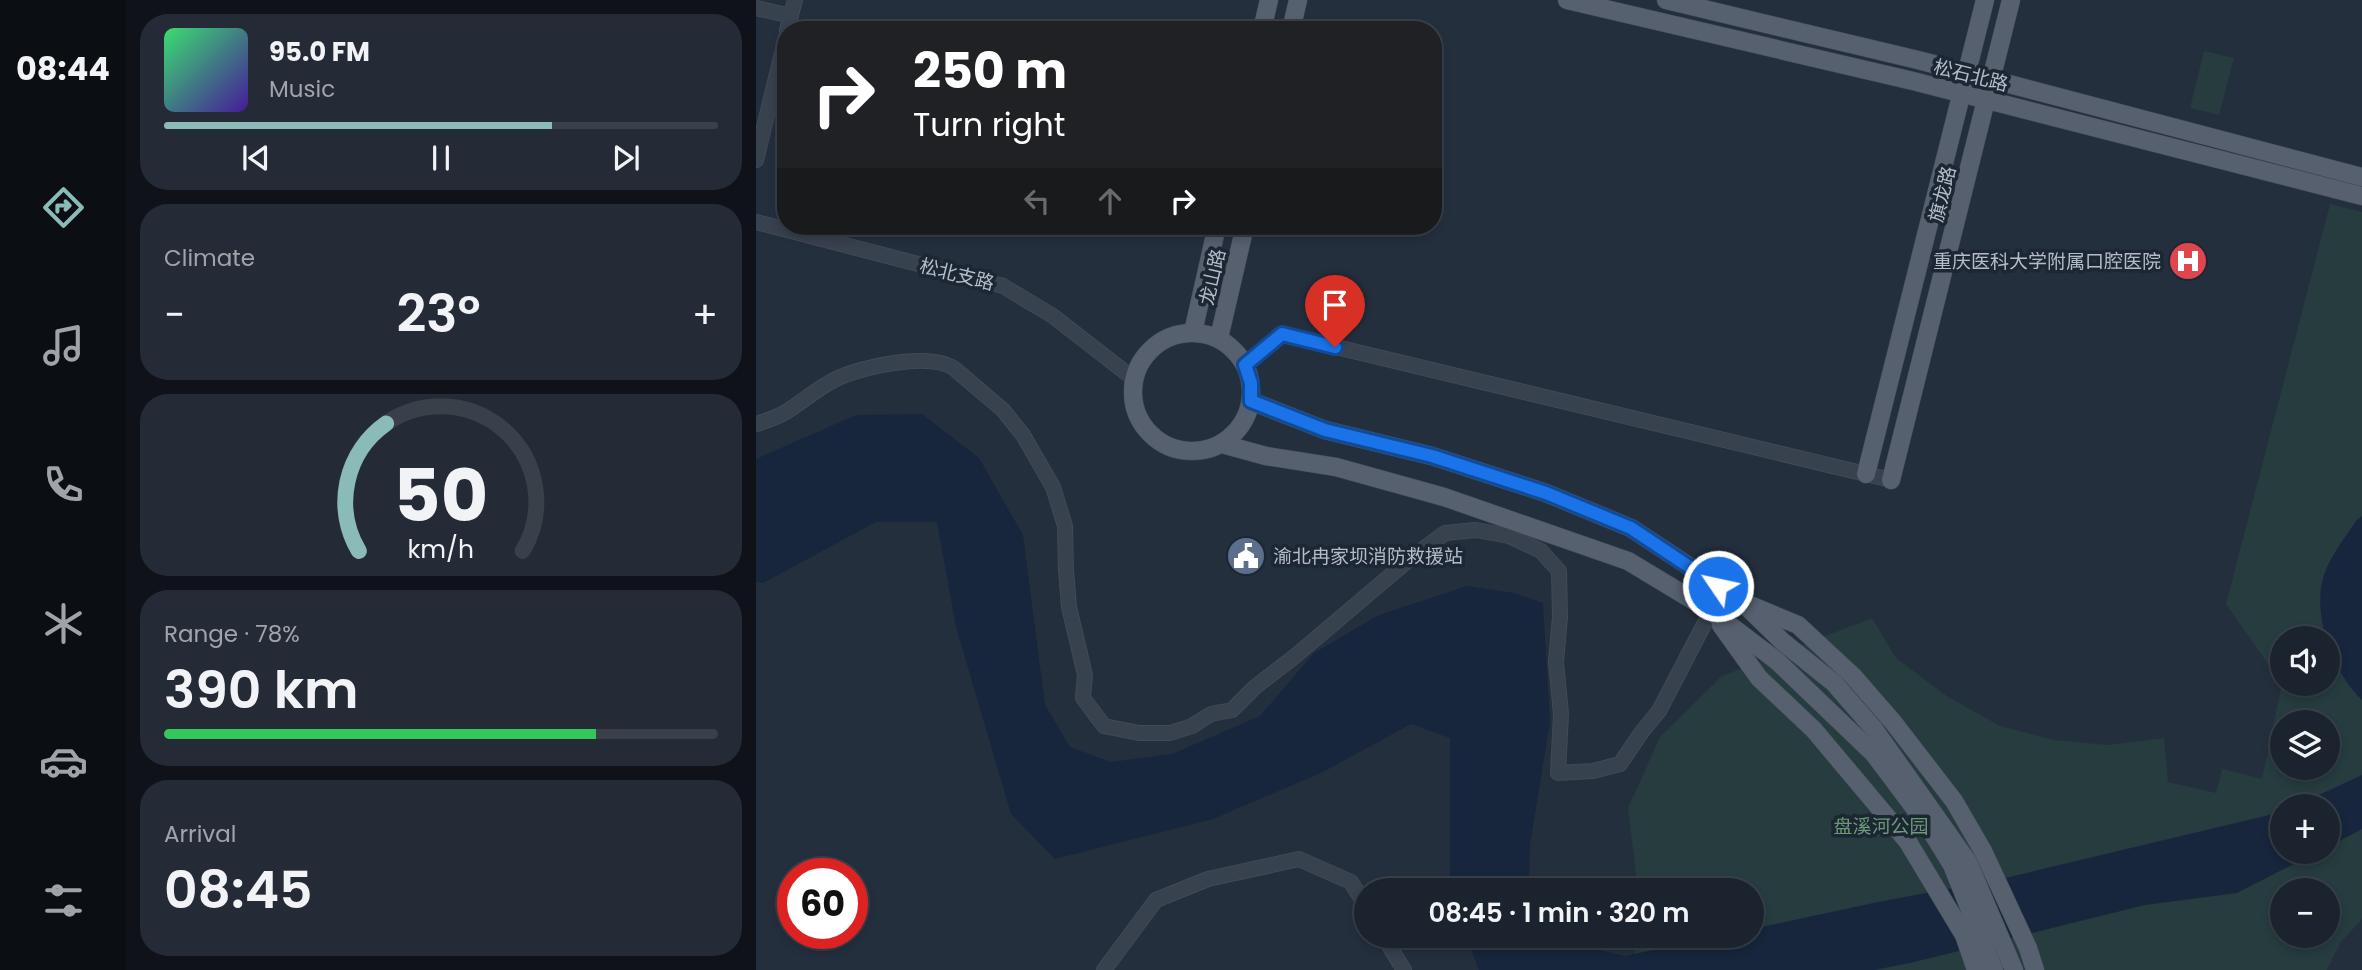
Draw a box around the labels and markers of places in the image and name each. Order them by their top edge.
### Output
hospital icon: 重庆医科大学附属口腔医院 [2167,240,2209,282]
place label: 重庆医科大学附属口腔医院 [1933,248,2161,275]
pin [1305,275,1365,347]
public building icon: 渝北冉家坝消防救援站 [1225,535,1267,577]
place label: 渝北冉家坝消防救援站 [1273,543,1463,570]

